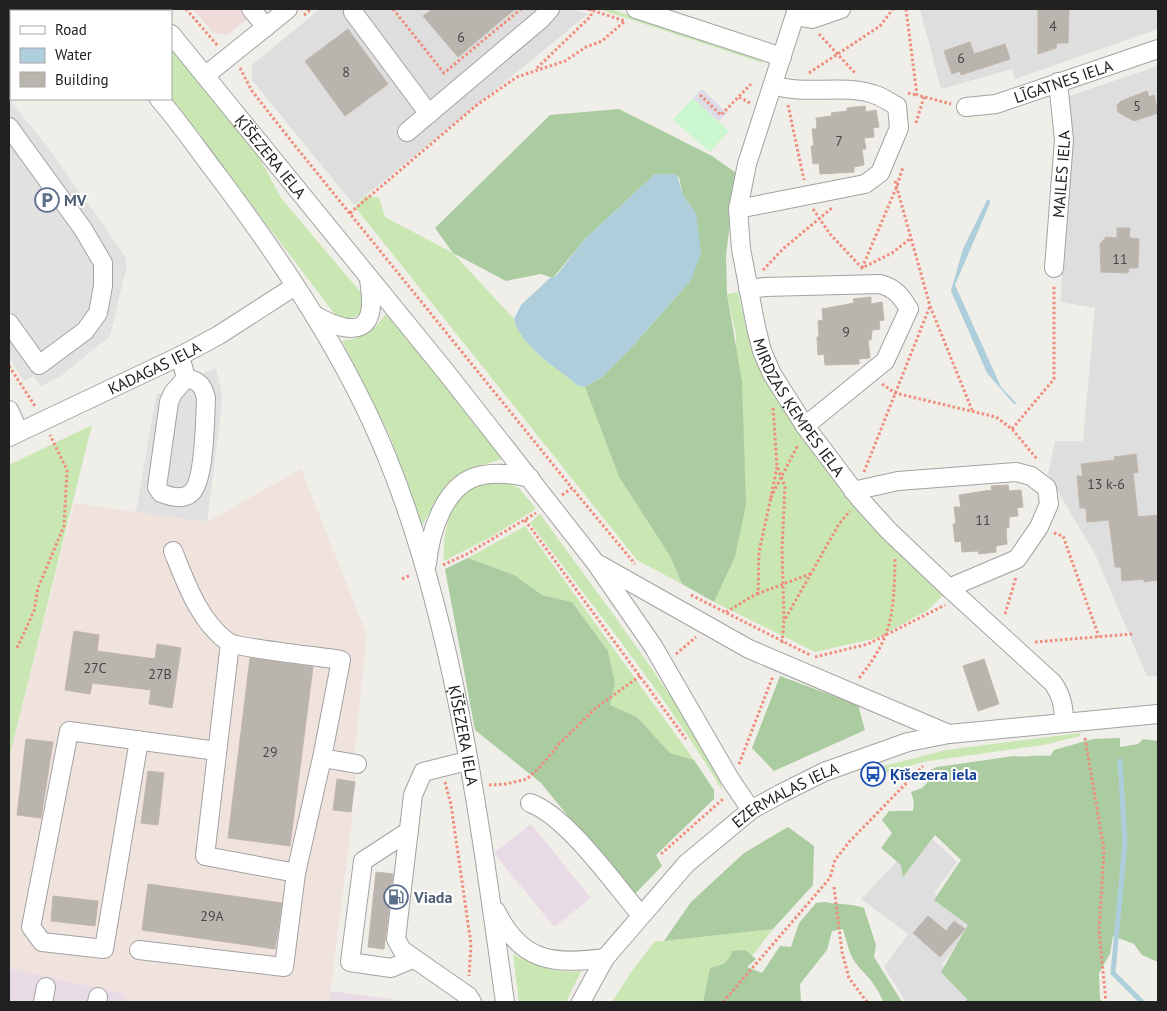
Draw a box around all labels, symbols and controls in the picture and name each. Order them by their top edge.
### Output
legend [10,10,172,100]
house number: 4 [1049,17,1057,35]
text: Road [55,20,87,39]
house number: 6 [457,28,465,46]
text: Water [55,45,92,64]
house number: 6 [957,49,965,67]
street label: LĪGATNES IELA [1011,55,1116,107]
house number: 8 [342,63,350,81]
text: Building [55,70,109,89]
house number: 5 [1133,97,1141,115]
street label: ĶĪŠEZERA IELA [231,111,311,203]
street label: MAILES IELA [1048,129,1074,219]
house number: 7 [835,132,843,150]
parking icon: MV [34,187,60,213]
place label: MV [64,190,87,210]
house number: 11 [1112,250,1128,268]
house number: 9 [842,323,850,341]
street label: KADAGAS IELA [105,336,205,399]
street label: MIRDZAS ĶEMPES IELA [749,336,850,481]
house number: 13 k-6 [1087,475,1125,493]
house number: 11 [975,511,991,529]
house number: 27C [83,659,107,677]
house number: 27B [148,665,172,683]
street label: ĶĪŠEZERA IELA [444,683,483,788]
house number: 29 [262,743,278,761]
street label: EZERMALAS IELA [728,758,842,832]
bus stop icon: Ķīšezera iela [860,761,886,787]
place label: Ķīšezera iela [890,764,977,785]
fuel station icon: Viada [383,884,409,910]
place label: Viada [413,887,452,907]
house number: 29A [200,907,225,925]

